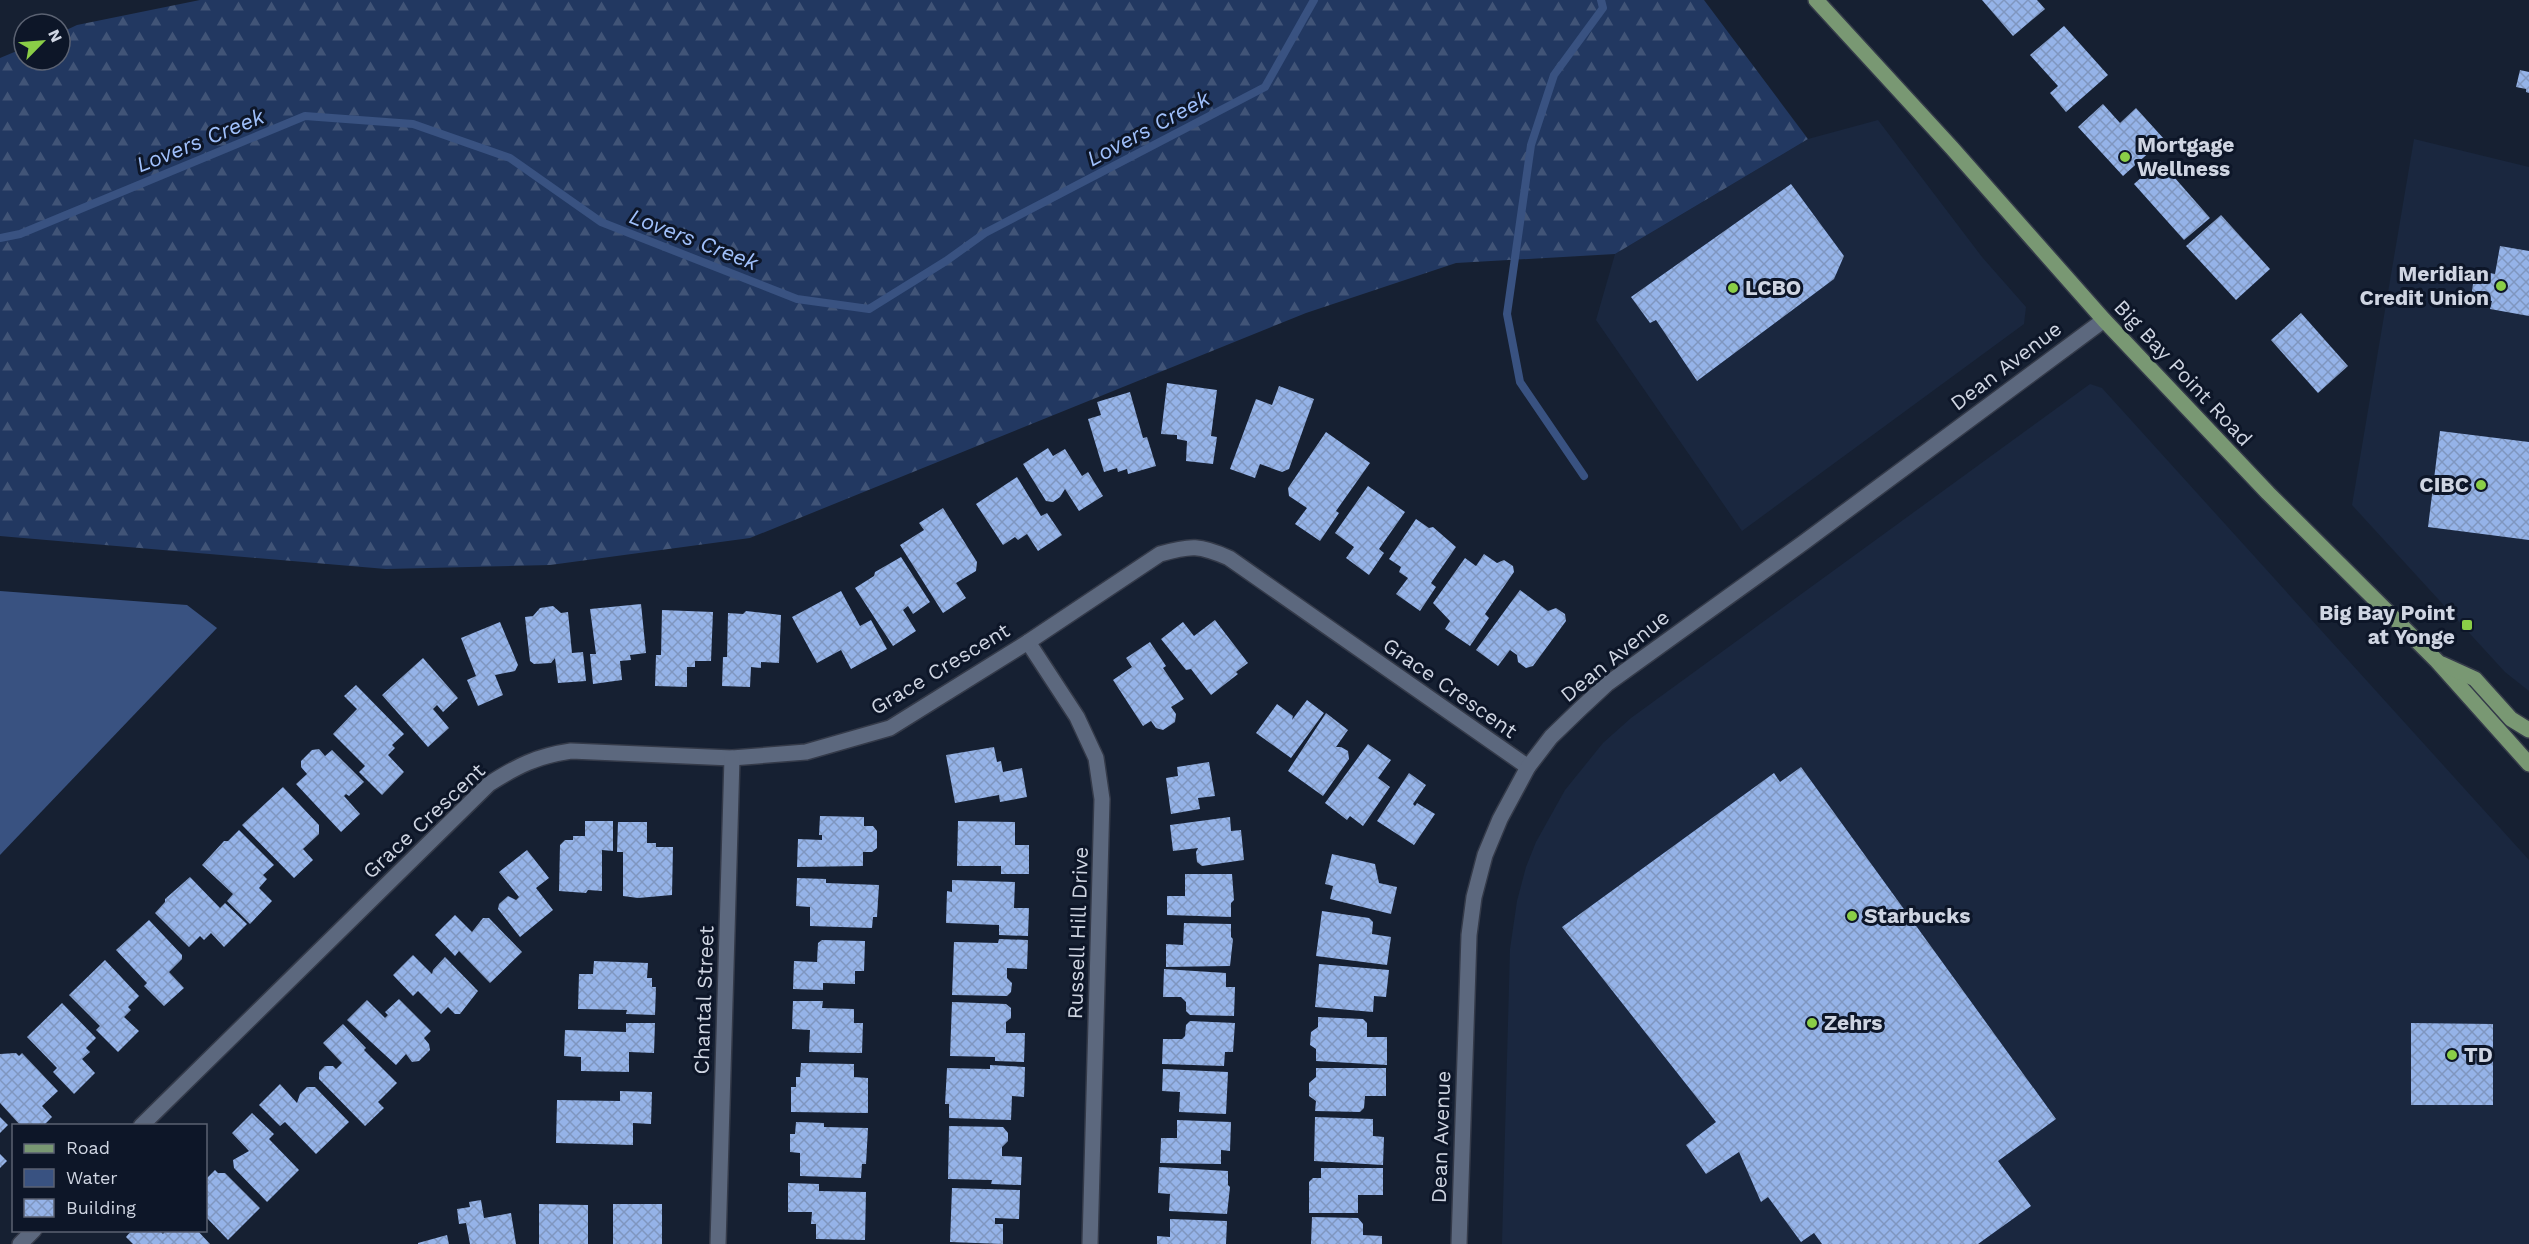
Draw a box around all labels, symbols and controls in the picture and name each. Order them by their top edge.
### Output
north arrow [12,12,72,72]
text: N [44,26,66,45]
water label: Lovers Creek [1082,85,1215,171]
water label: Lovers Creek [133,103,269,177]
place label: Mortgage Wellness [2137,132,2235,181]
marker: Mortgage Wellness [2118,150,2132,164]
water label: Lovers Creek [626,203,763,276]
place label: Meridian Credit Union [2360,261,2489,310]
place label: LCBO [1745,275,1801,300]
marker: Meridian Credit Union [2494,279,2508,293]
marker: LCBO [1726,281,1740,295]
street label: Big Bay Point Road [2109,294,2258,451]
street label: Dean Avenue [1945,316,2066,416]
place label: CIBC [2419,472,2469,497]
marker: CIBC [2474,478,2488,492]
place label: Big Bay Point at Yonge [2319,600,2455,649]
street label: Dean Avenue [1555,604,1674,707]
street label: Grace Crescent [866,617,1014,720]
marker: Big Bay Point at Yonge [2460,618,2474,632]
street label: Grace Crescent [1379,632,1522,743]
street label: Grace Crescent [357,758,490,884]
street label: Russell Hill Drive [1062,846,1093,1020]
place label: Starbucks [1864,903,1970,928]
marker: Starbucks [1845,909,1859,923]
street label: Chantal Street [688,925,719,1075]
place label: Zehrs [1824,1010,1882,1035]
marker: Zehrs [1805,1016,1819,1030]
place label: TD [2464,1042,2493,1067]
marker: TD [2445,1048,2459,1062]
street label: Dean Avenue [1426,1070,1455,1204]
legend [12,1124,207,1232]
text: Road [66,1137,110,1158]
text: Water [66,1167,118,1188]
text: Building [66,1197,136,1218]

